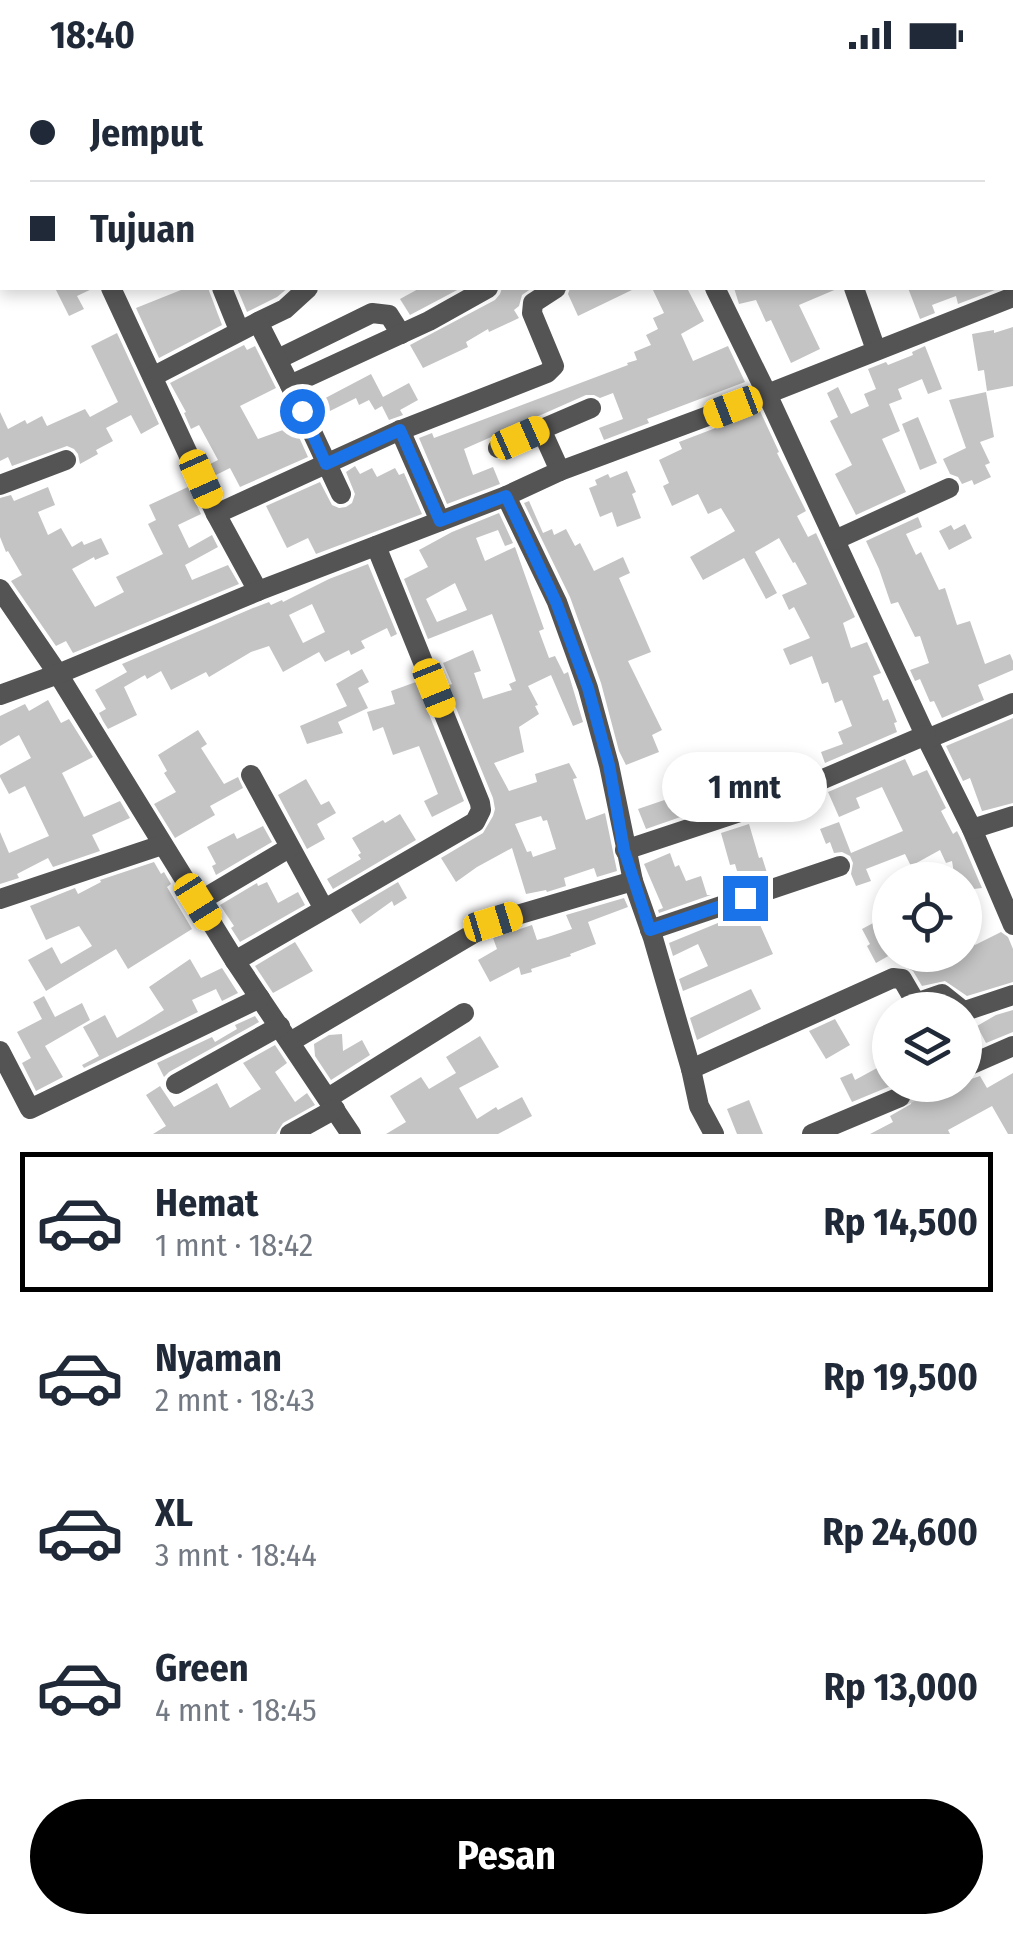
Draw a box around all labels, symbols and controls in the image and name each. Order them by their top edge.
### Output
text: 18:40 [50,12,135,58]
text: Jemput [90,110,203,156]
text: Tujuan [90,206,195,252]
car [700,382,766,432]
route start [280,389,325,434]
car [486,412,554,464]
car [175,445,227,513]
car [409,655,459,721]
callout: 1 mnt [662,753,828,823]
text: 1 mnt [708,768,781,806]
map controls [872,862,982,1102]
button: locate [872,862,982,972]
car [169,869,227,935]
route end [723,876,768,921]
car [460,899,526,945]
button: layers [872,992,982,1102]
icon: car [35,1177,125,1267]
text: Hemat [155,1180,258,1226]
text: Rp 14,500 [823,1199,978,1245]
text: 1 mnt · 18:42 [155,1226,313,1264]
icon: car [35,1332,125,1422]
text: Nyaman [155,1335,282,1381]
text: Rp 19,500 [823,1354,978,1400]
text: 2 mnt · 18:43 [155,1381,315,1419]
icon: car [35,1487,125,1577]
text: XL [155,1490,193,1536]
text: Rp 24,600 [822,1509,978,1555]
text: 3 mnt · 18:44 [155,1536,317,1574]
icon: car [35,1642,125,1732]
text: Green [155,1645,249,1691]
text: Rp 13,000 [824,1664,978,1710]
text: 4 mnt · 18:45 [155,1691,317,1729]
button: Pesan [30,1799,983,1914]

